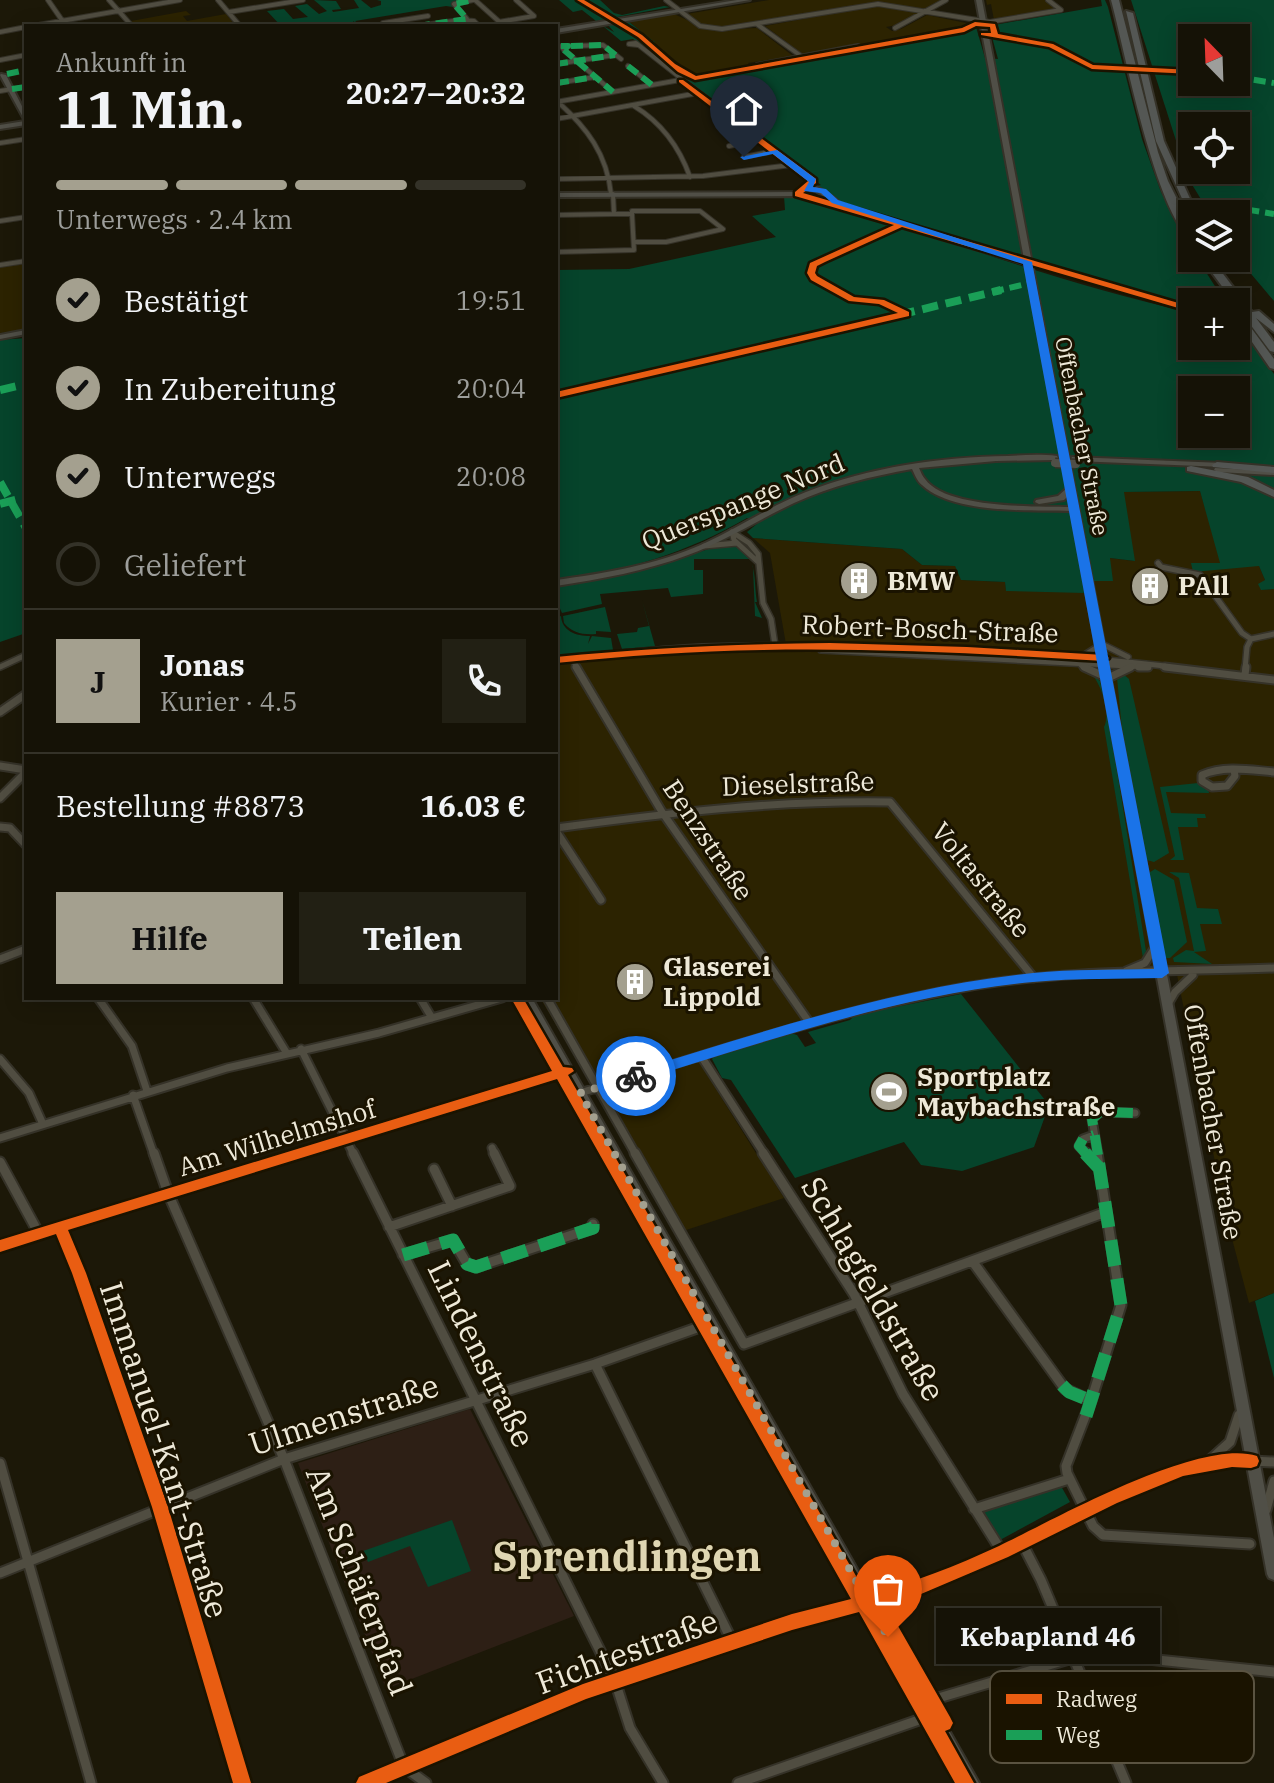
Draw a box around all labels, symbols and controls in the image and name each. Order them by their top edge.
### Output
north arrow [1178,24,1250,96]
map controls [1178,24,1250,448]
text: Ankunft in [56,45,187,79]
text: 20:27–20:32 [346,73,526,112]
text: 11 Min. [56,75,244,142]
pin [710,75,778,157]
icon: home [722,87,766,131]
button: locate [1178,112,1250,184]
button: layers [1178,200,1250,272]
text: Unterwegs · 2.4 km [56,202,293,236]
icon: check [56,278,100,322]
text: Bestätigt [124,281,248,320]
text: 19:51 [456,283,526,317]
button: + [1178,288,1250,360]
street label: Offenbacher Straße [1049,334,1116,538]
icon: check [56,366,100,410]
text: In Zubereitung [124,369,336,408]
text: 20:04 [456,371,526,405]
button: − [1178,376,1250,448]
street label: Querspange Nord [636,445,849,557]
icon: check [56,454,100,498]
text: Unterwegs [124,457,276,496]
text: 20:08 [456,459,526,493]
text: Geliefert [124,545,247,584]
building icon: BMW [838,560,880,602]
place label: BMW [887,563,956,597]
building icon: PAll [1129,565,1171,607]
place label: PAll [1178,568,1229,602]
street label: Robert-Bosch-Straße [801,607,1059,649]
button: phone [442,639,526,723]
text: Jonas [160,645,245,684]
text: J [90,662,106,701]
text: Kurier · 4.5 [160,684,298,718]
street label: Dieselstraße [721,763,875,803]
street label: Benzstraße [656,772,762,907]
text: Bestellung #8873 [56,786,305,825]
text: 16.03 € [420,786,526,825]
street label: Voltastraße [925,814,1039,944]
button: Hilfe [56,892,283,984]
button: Teilen [299,892,526,984]
place label: Glaserei Lippold [663,949,771,1013]
building icon: Glaserei Lippold [614,961,656,1003]
street label: Offenbacher Straße [1177,1001,1251,1242]
courier [596,1036,676,1116]
icon: bike [614,1054,658,1098]
place label: Sportplatz Maybachstraße [917,1059,1116,1123]
sports icon: Sportplatz Maybachstraße [868,1071,910,1113]
street label: Am Wilhelmshof [174,1090,381,1183]
street label: Schlagfeldstraße [793,1169,955,1408]
street label: Lindenstraße [419,1253,545,1454]
street label: Immanuel-Kant-Straße [91,1276,239,1623]
street label: Ulmenstraße [243,1364,444,1464]
street label: Am Schäferpfad [297,1460,423,1701]
district label: Sprendlingen [493,1530,761,1582]
pin [854,1555,922,1637]
icon: bag [866,1567,910,1611]
street label: Fichtestraße [530,1599,723,1703]
callout: Kebapland 46 [936,1609,1160,1665]
text: Kebapland 46 [960,1619,1136,1653]
legend [990,1671,1254,1763]
text: Radweg [1056,1684,1137,1713]
text: Weg [1056,1720,1100,1749]

